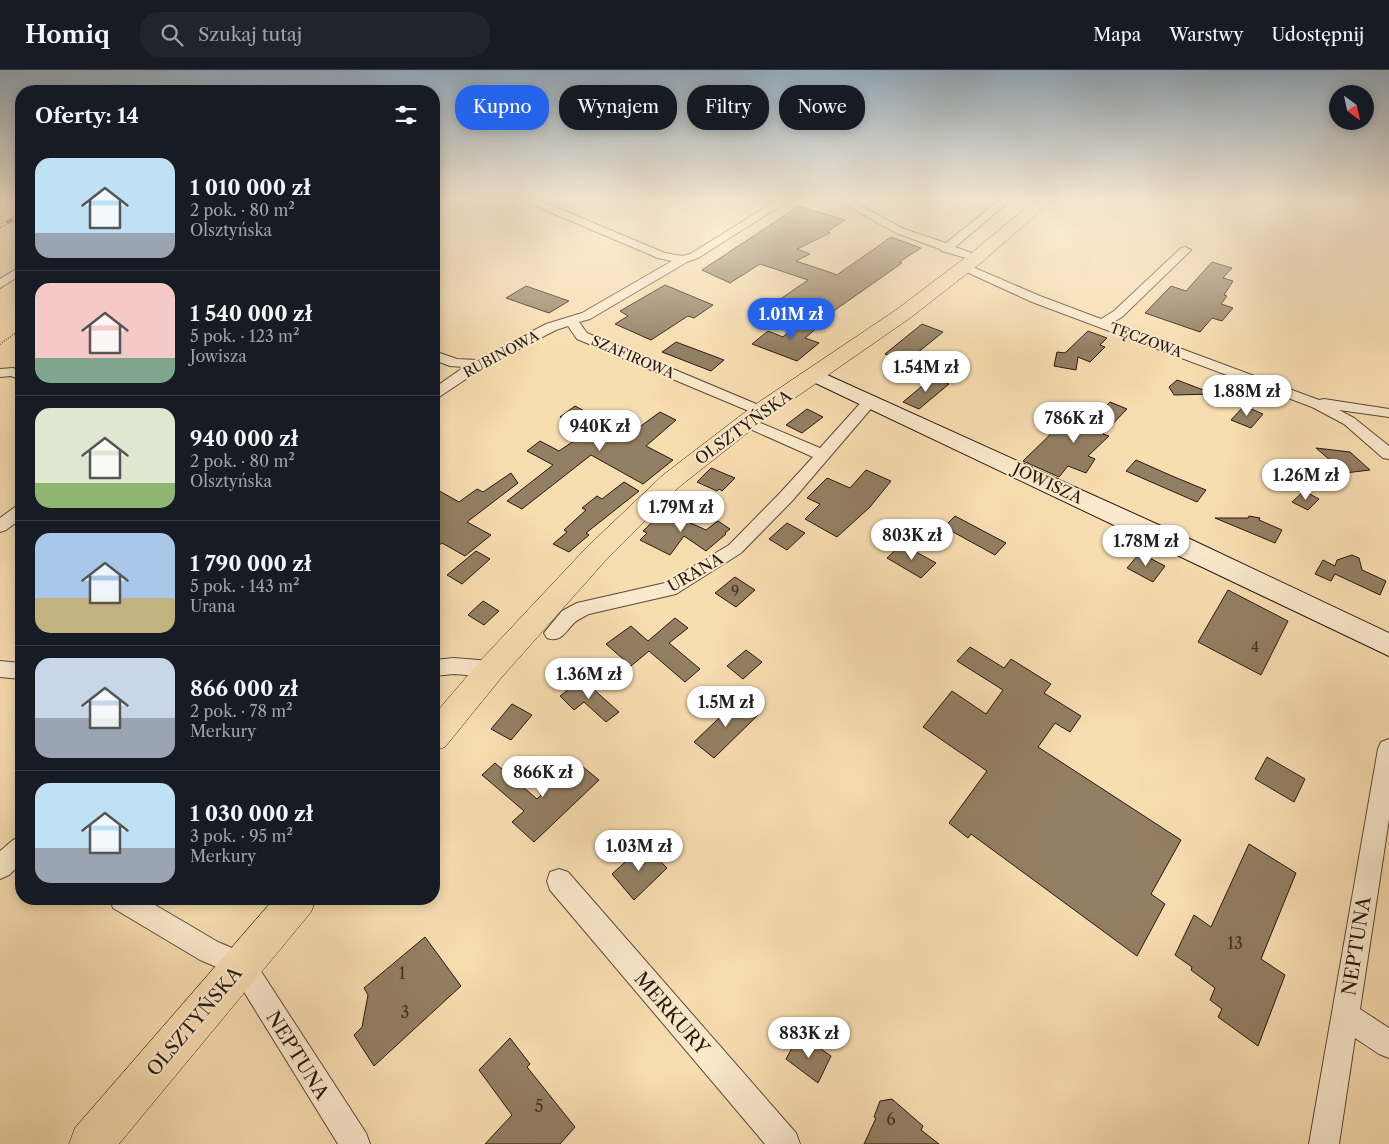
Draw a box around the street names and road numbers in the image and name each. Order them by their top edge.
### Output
street label: TĘCZOWA [1107,319,1185,362]
street label: RUBINOWA [460,326,542,381]
street label: SZAFIROWA [589,331,678,383]
street label: OLSZTYŃSKA [690,384,796,469]
street label: JOWISZA [1007,457,1087,508]
street label: URANA [664,548,727,596]
street label: NEPTUNA [1337,894,1376,997]
street label: OLSZTYŃSKA [142,961,247,1081]
street label: MERKURY [629,967,714,1060]
street label: NEPTUNA [261,1007,334,1105]

